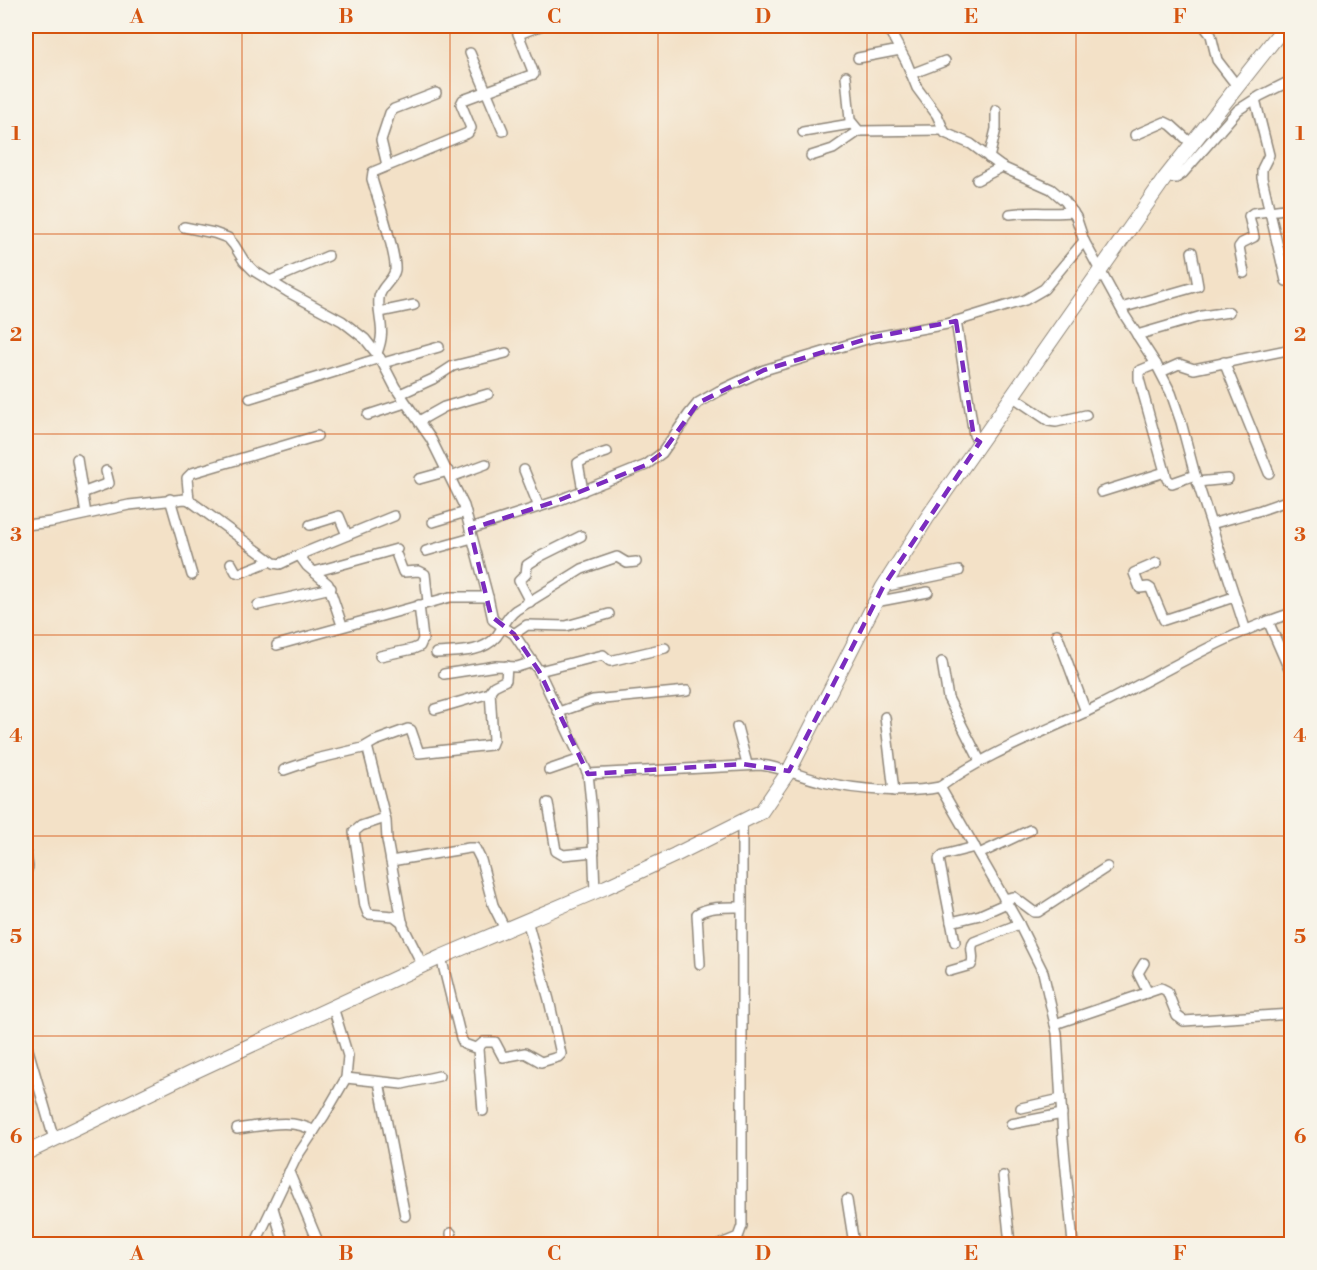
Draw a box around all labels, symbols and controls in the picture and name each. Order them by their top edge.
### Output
text: A [129,5,145,30]
text: B [338,5,354,30]
text: C [547,5,561,30]
text: D [755,5,771,30]
text: E [964,5,978,30]
text: F [1173,5,1187,30]
text: 1 [11,122,21,147]
text: 1 [1295,122,1305,147]
text: 2 [10,323,22,348]
text: 2 [1294,323,1306,348]
text: 3 [10,523,22,548]
text: 3 [1294,523,1306,548]
text: 4 [9,724,23,749]
text: 4 [1293,724,1307,749]
text: 5 [10,925,22,950]
text: 5 [1294,925,1306,950]
text: 6 [10,1125,23,1150]
text: 6 [1294,1125,1307,1150]
text: A [129,1242,145,1267]
text: B [338,1242,354,1267]
text: C [547,1242,561,1267]
text: D [755,1242,771,1267]
text: E [964,1242,978,1267]
text: F [1173,1242,1187,1267]

